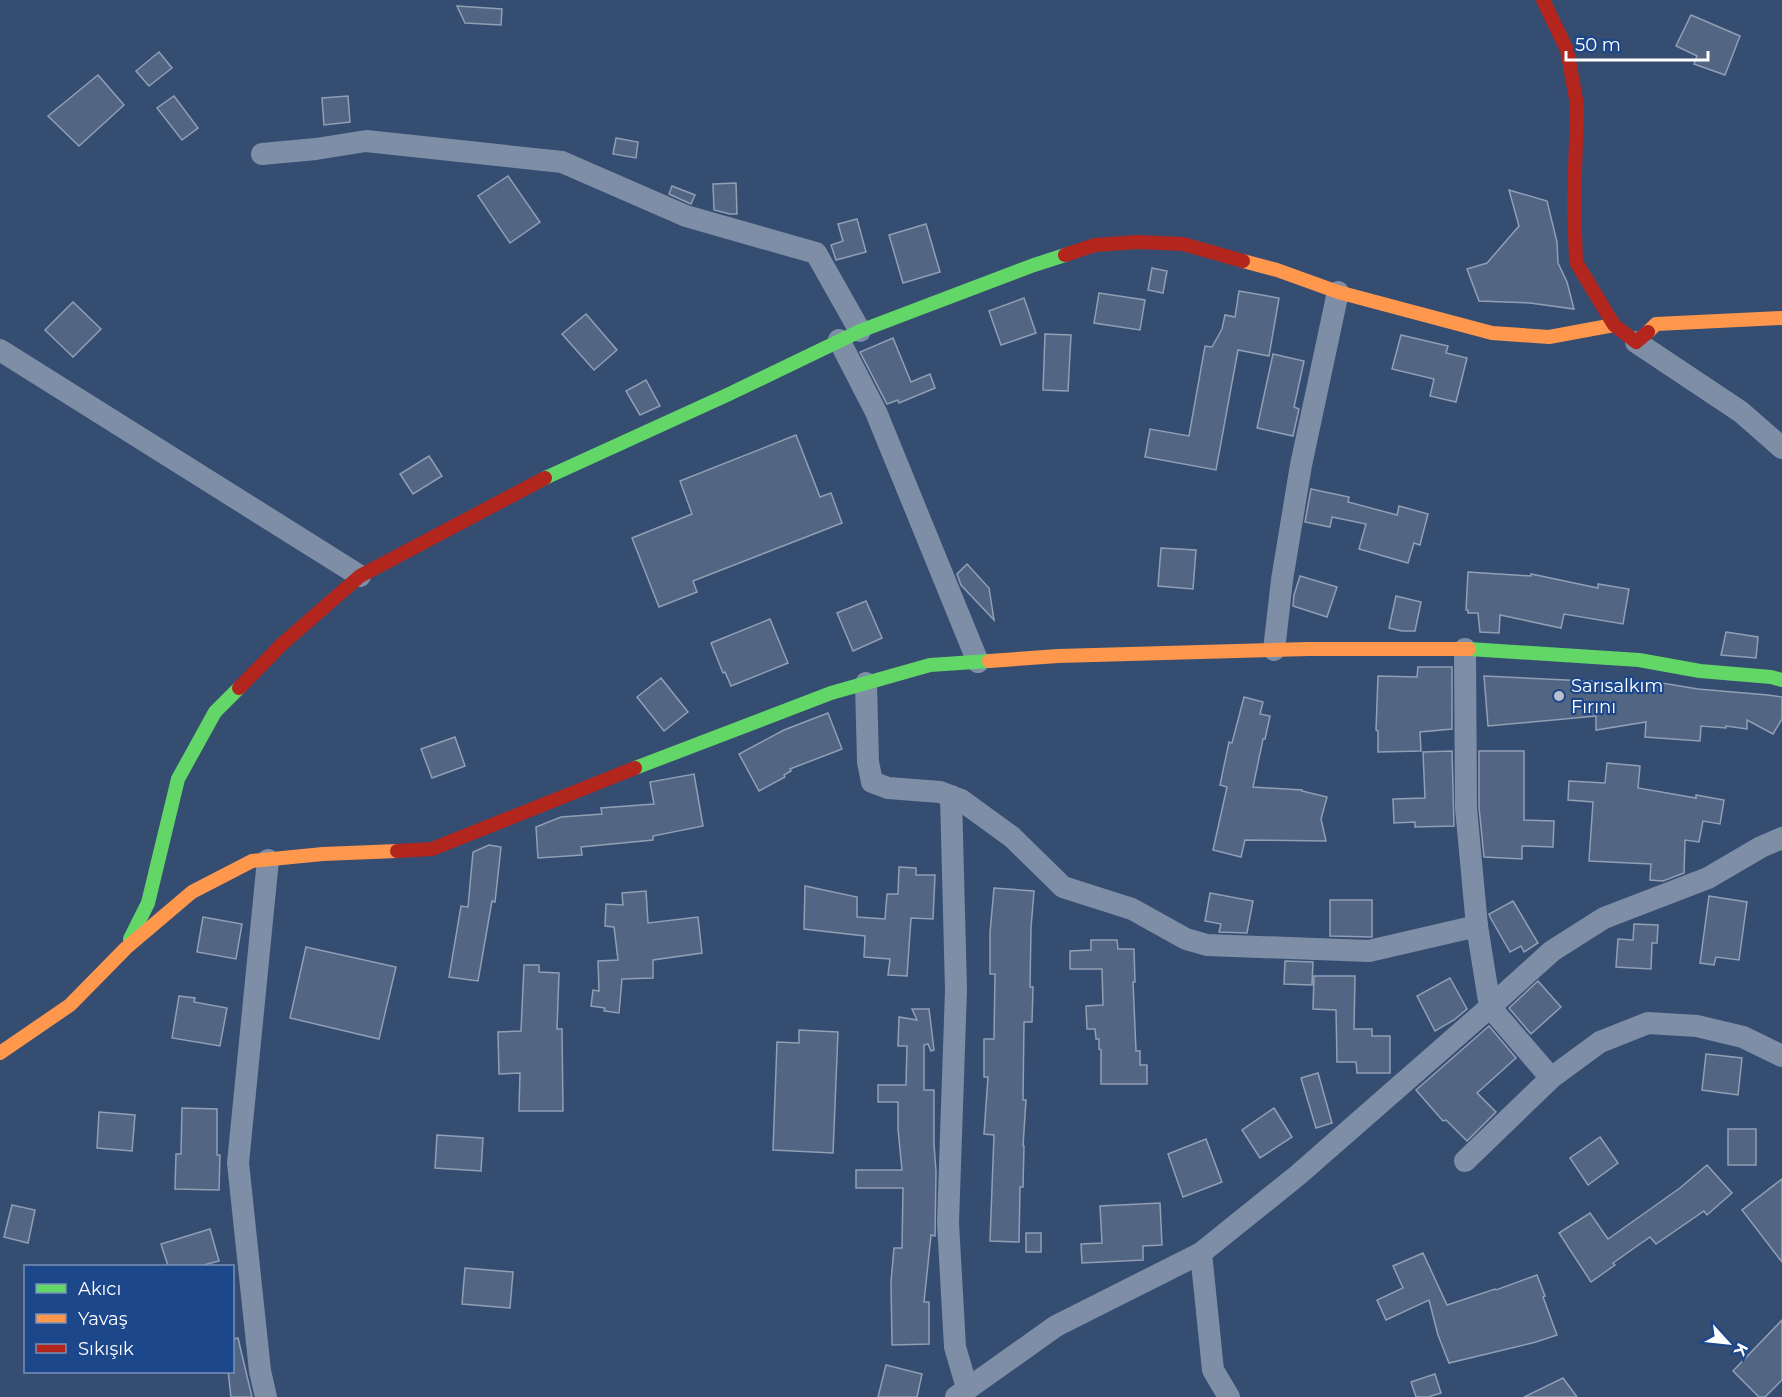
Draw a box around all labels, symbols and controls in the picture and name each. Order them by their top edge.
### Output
scale bar [1566,24,1708,62]
text: 50 m [1575,34,1621,56]
place label: Sarısalkım Fırını [1571,675,1663,718]
marker: Sarısalkım Fırını [1552,689,1566,703]
legend [24,1265,234,1373]
text: Akıcı [78,1278,121,1300]
text: Yavaş [78,1308,128,1330]
north arrow [1698,1313,1758,1373]
text: Sıkışık [78,1338,134,1360]
text: K [1729,1340,1752,1360]

